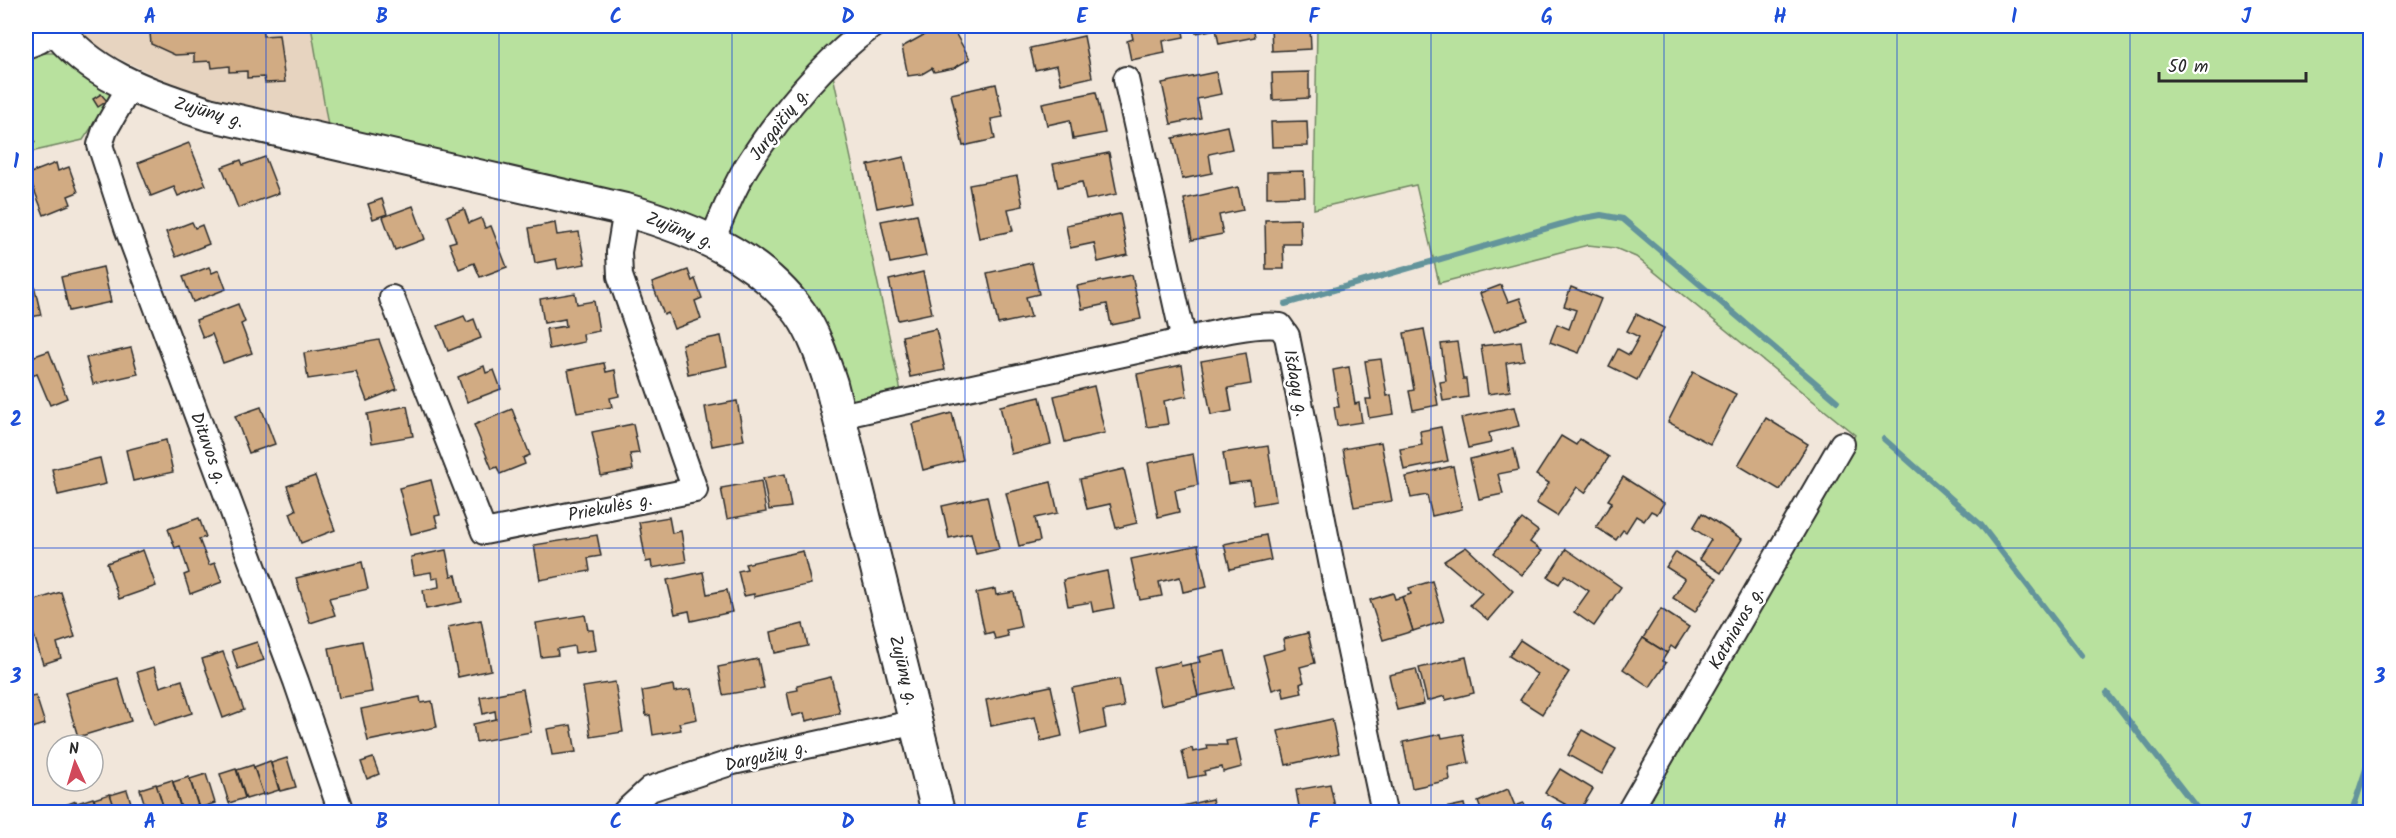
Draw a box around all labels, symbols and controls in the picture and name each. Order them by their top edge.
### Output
text: A [144,2,156,34]
text: B [376,2,388,34]
text: C [610,2,622,34]
text: D [841,2,855,34]
text: E [1076,2,1088,34]
text: F [1309,2,1321,34]
text: G [1541,2,1553,34]
text: H [1773,2,1787,34]
text: I [2011,2,2017,34]
text: J [2241,2,2252,34]
scale bar [2159,45,2306,83]
text: 50 m [2168,53,2208,82]
street label: Jurgaičių g. [743,82,817,168]
street label: Zujūnų g. [170,90,247,137]
text: 1 [13,147,19,179]
text: 1 [2377,147,2383,179]
street label: Zujūnų g. [641,205,718,258]
street label: Išdagų g. [1274,347,1315,419]
text: 2 [10,405,22,437]
text: 2 [2374,405,2386,437]
street label: Dituvos g. [181,408,234,489]
street label: Priekulės g. [566,486,655,531]
street label: Katniavos g. [1702,582,1773,676]
street label: Zujūnų g. [880,632,925,708]
text: 3 [10,662,22,694]
text: 3 [2374,662,2386,694]
north arrow [45,733,105,793]
street label: Dargužių g. [722,734,810,781]
text: N [68,737,80,762]
text: A [144,807,156,838]
text: B [376,807,388,838]
text: C [610,807,622,838]
text: D [841,807,855,838]
text: E [1076,807,1088,838]
text: F [1309,807,1321,838]
text: G [1541,807,1553,838]
text: H [1773,807,1787,838]
text: I [2011,807,2017,838]
text: J [2241,807,2252,838]

